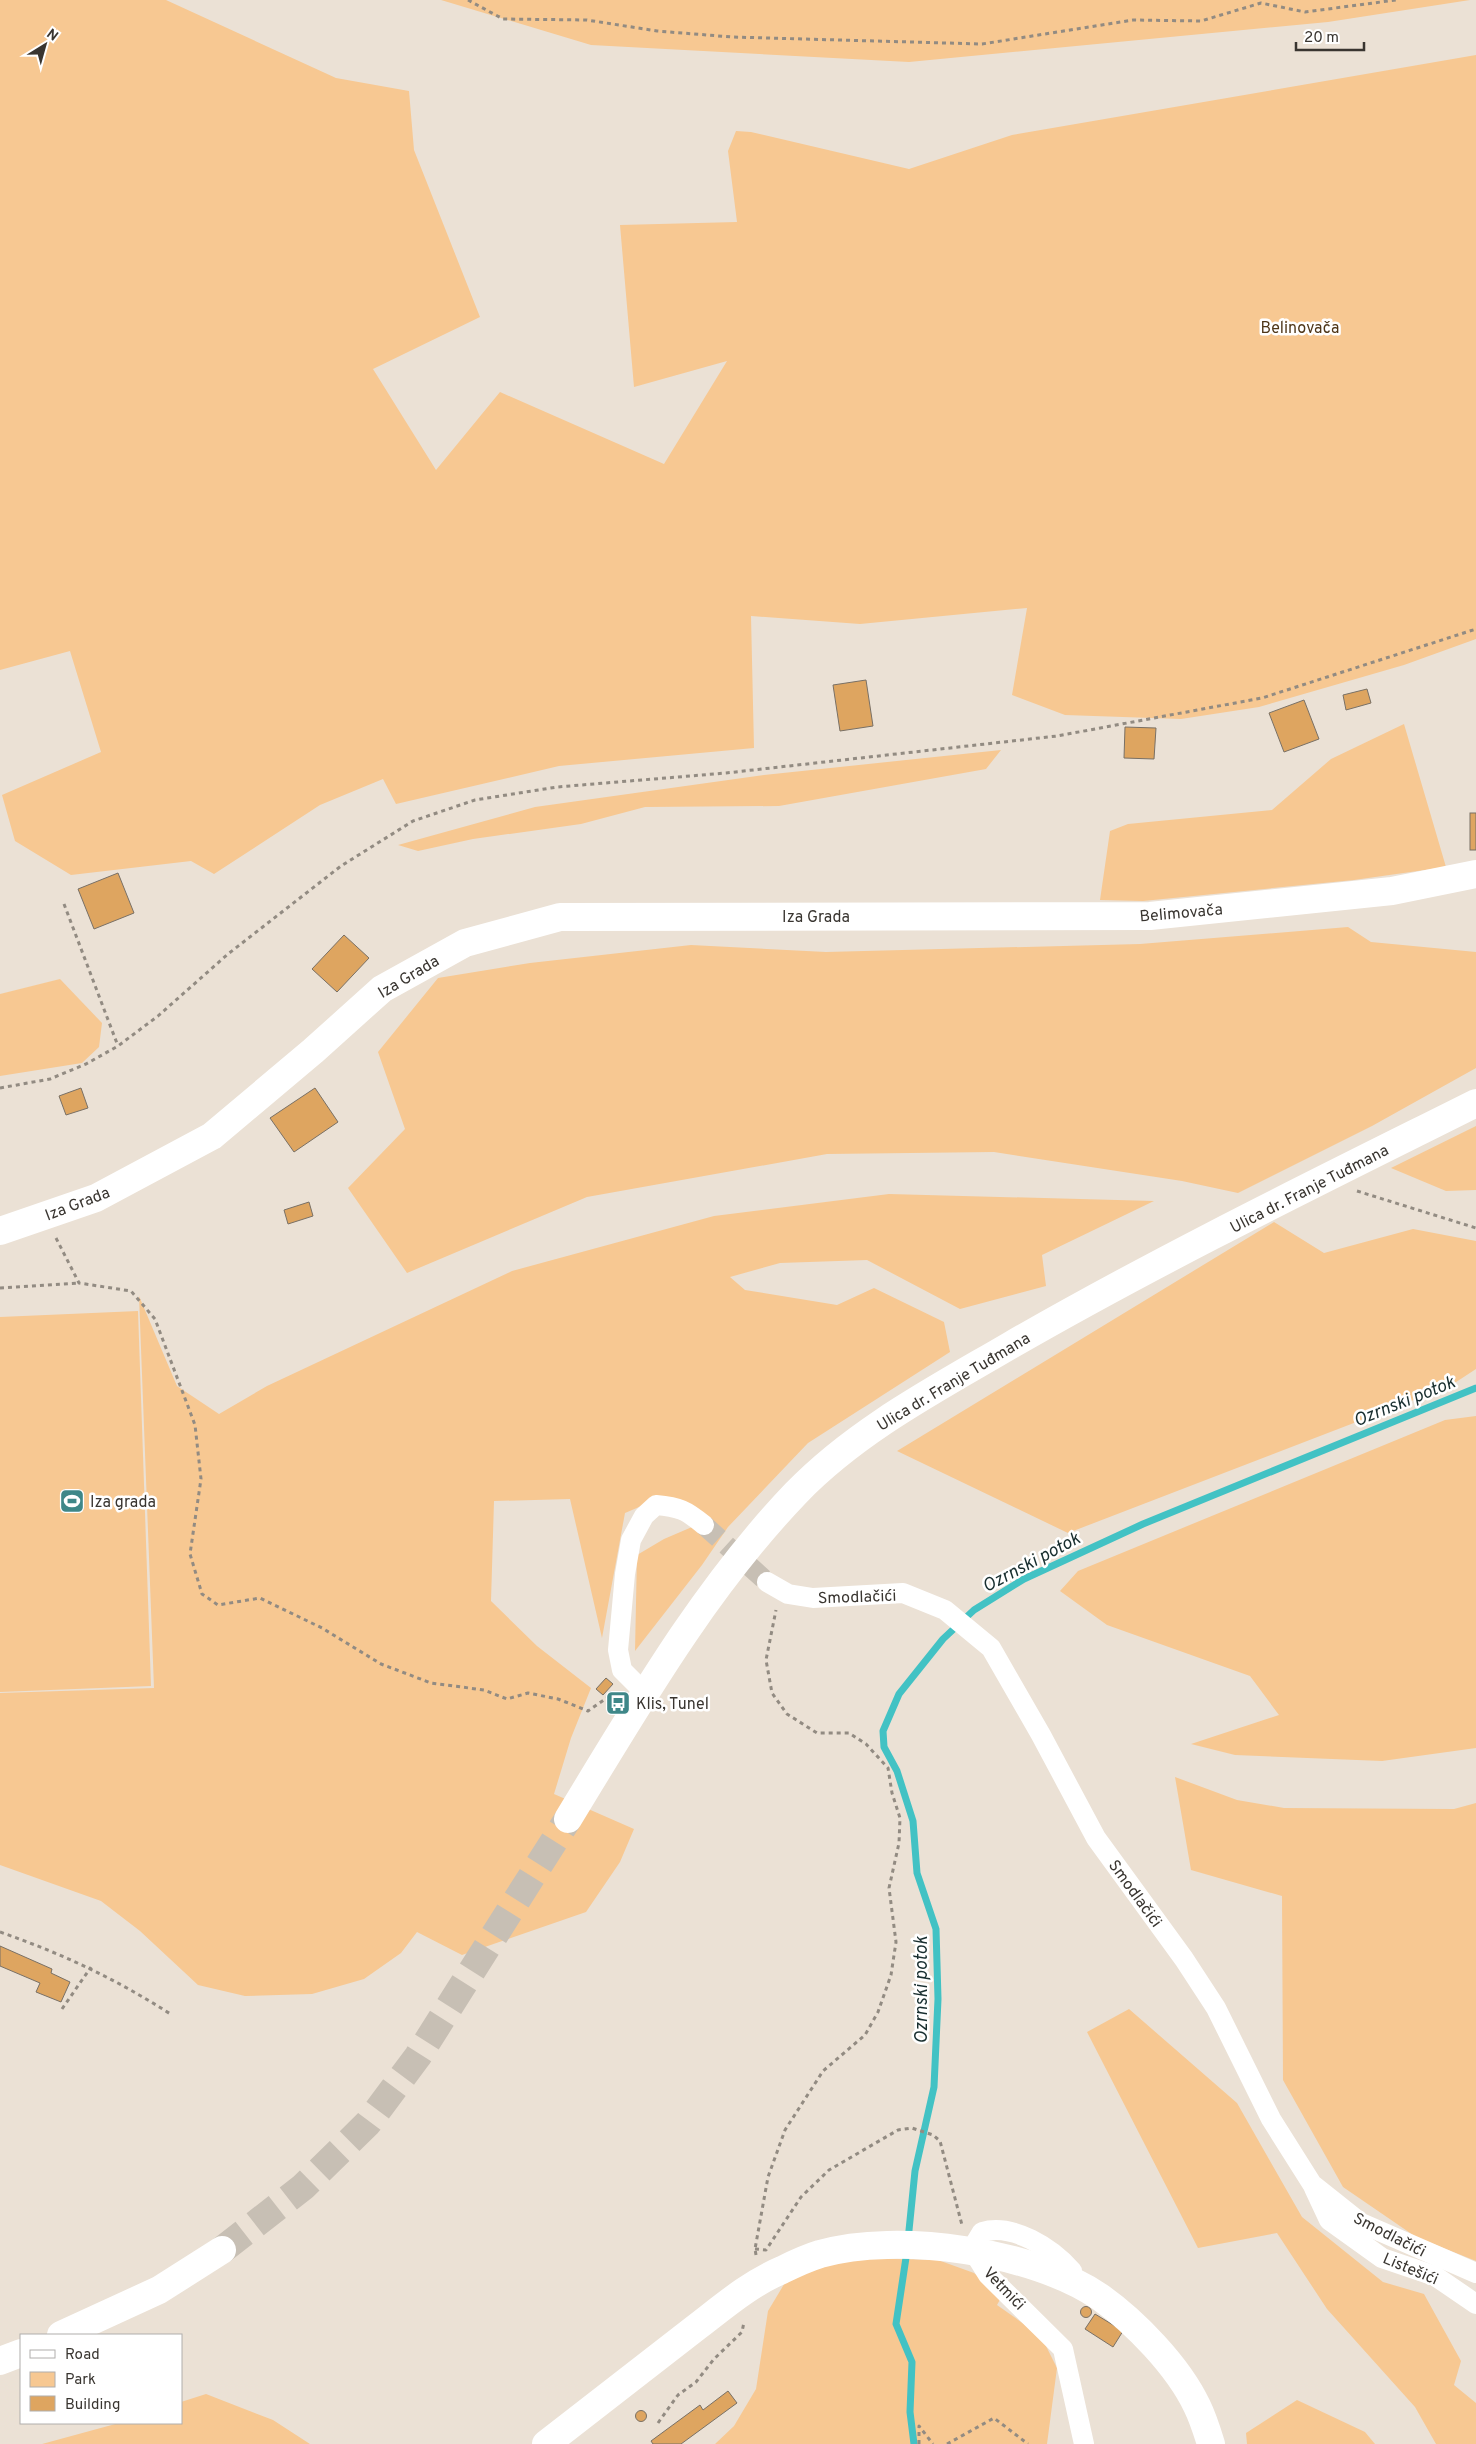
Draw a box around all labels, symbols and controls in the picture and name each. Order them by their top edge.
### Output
north arrow [20,20,70,70]
scale bar [1296,20,1364,52]
text: N [43,26,61,46]
text: 20 m [1304,29,1339,48]
park label: Belinovača [1261,319,1339,339]
street label: Belimovača [1139,900,1224,928]
street label: Iza Grada [782,908,850,928]
street label: Iza Grada [375,952,443,1004]
street label: Ulica dr. Franje Tuđmana [1227,1141,1393,1238]
street label: Iza Grada [43,1183,113,1226]
street label: Ulica dr. Franje Tuđmana [874,1329,1034,1436]
water label: Ozrnski potok [1350,1371,1460,1433]
sports icon: Iza grada [59,1488,85,1514]
place label: Iza grada [90,1493,156,1513]
water label: Ozrnski potok [979,1527,1085,1599]
street label: Smodlačići [817,1587,897,1609]
bus stop icon: Klis, Tunel [605,1690,631,1716]
place label: Klis, Tunel [636,1695,709,1715]
street label: Smodlačići [1103,1856,1166,1932]
water label: Ozrnski potok [911,1935,934,2044]
street label: Smodlačići [1350,2209,1429,2263]
street label: Listešići [1379,2249,1441,2290]
street label: Vetmići [978,2264,1029,2315]
legend [20,2334,182,2424]
text: Road [65,2346,100,2365]
text: Park [65,2371,96,2390]
text: Building [65,2396,120,2415]

